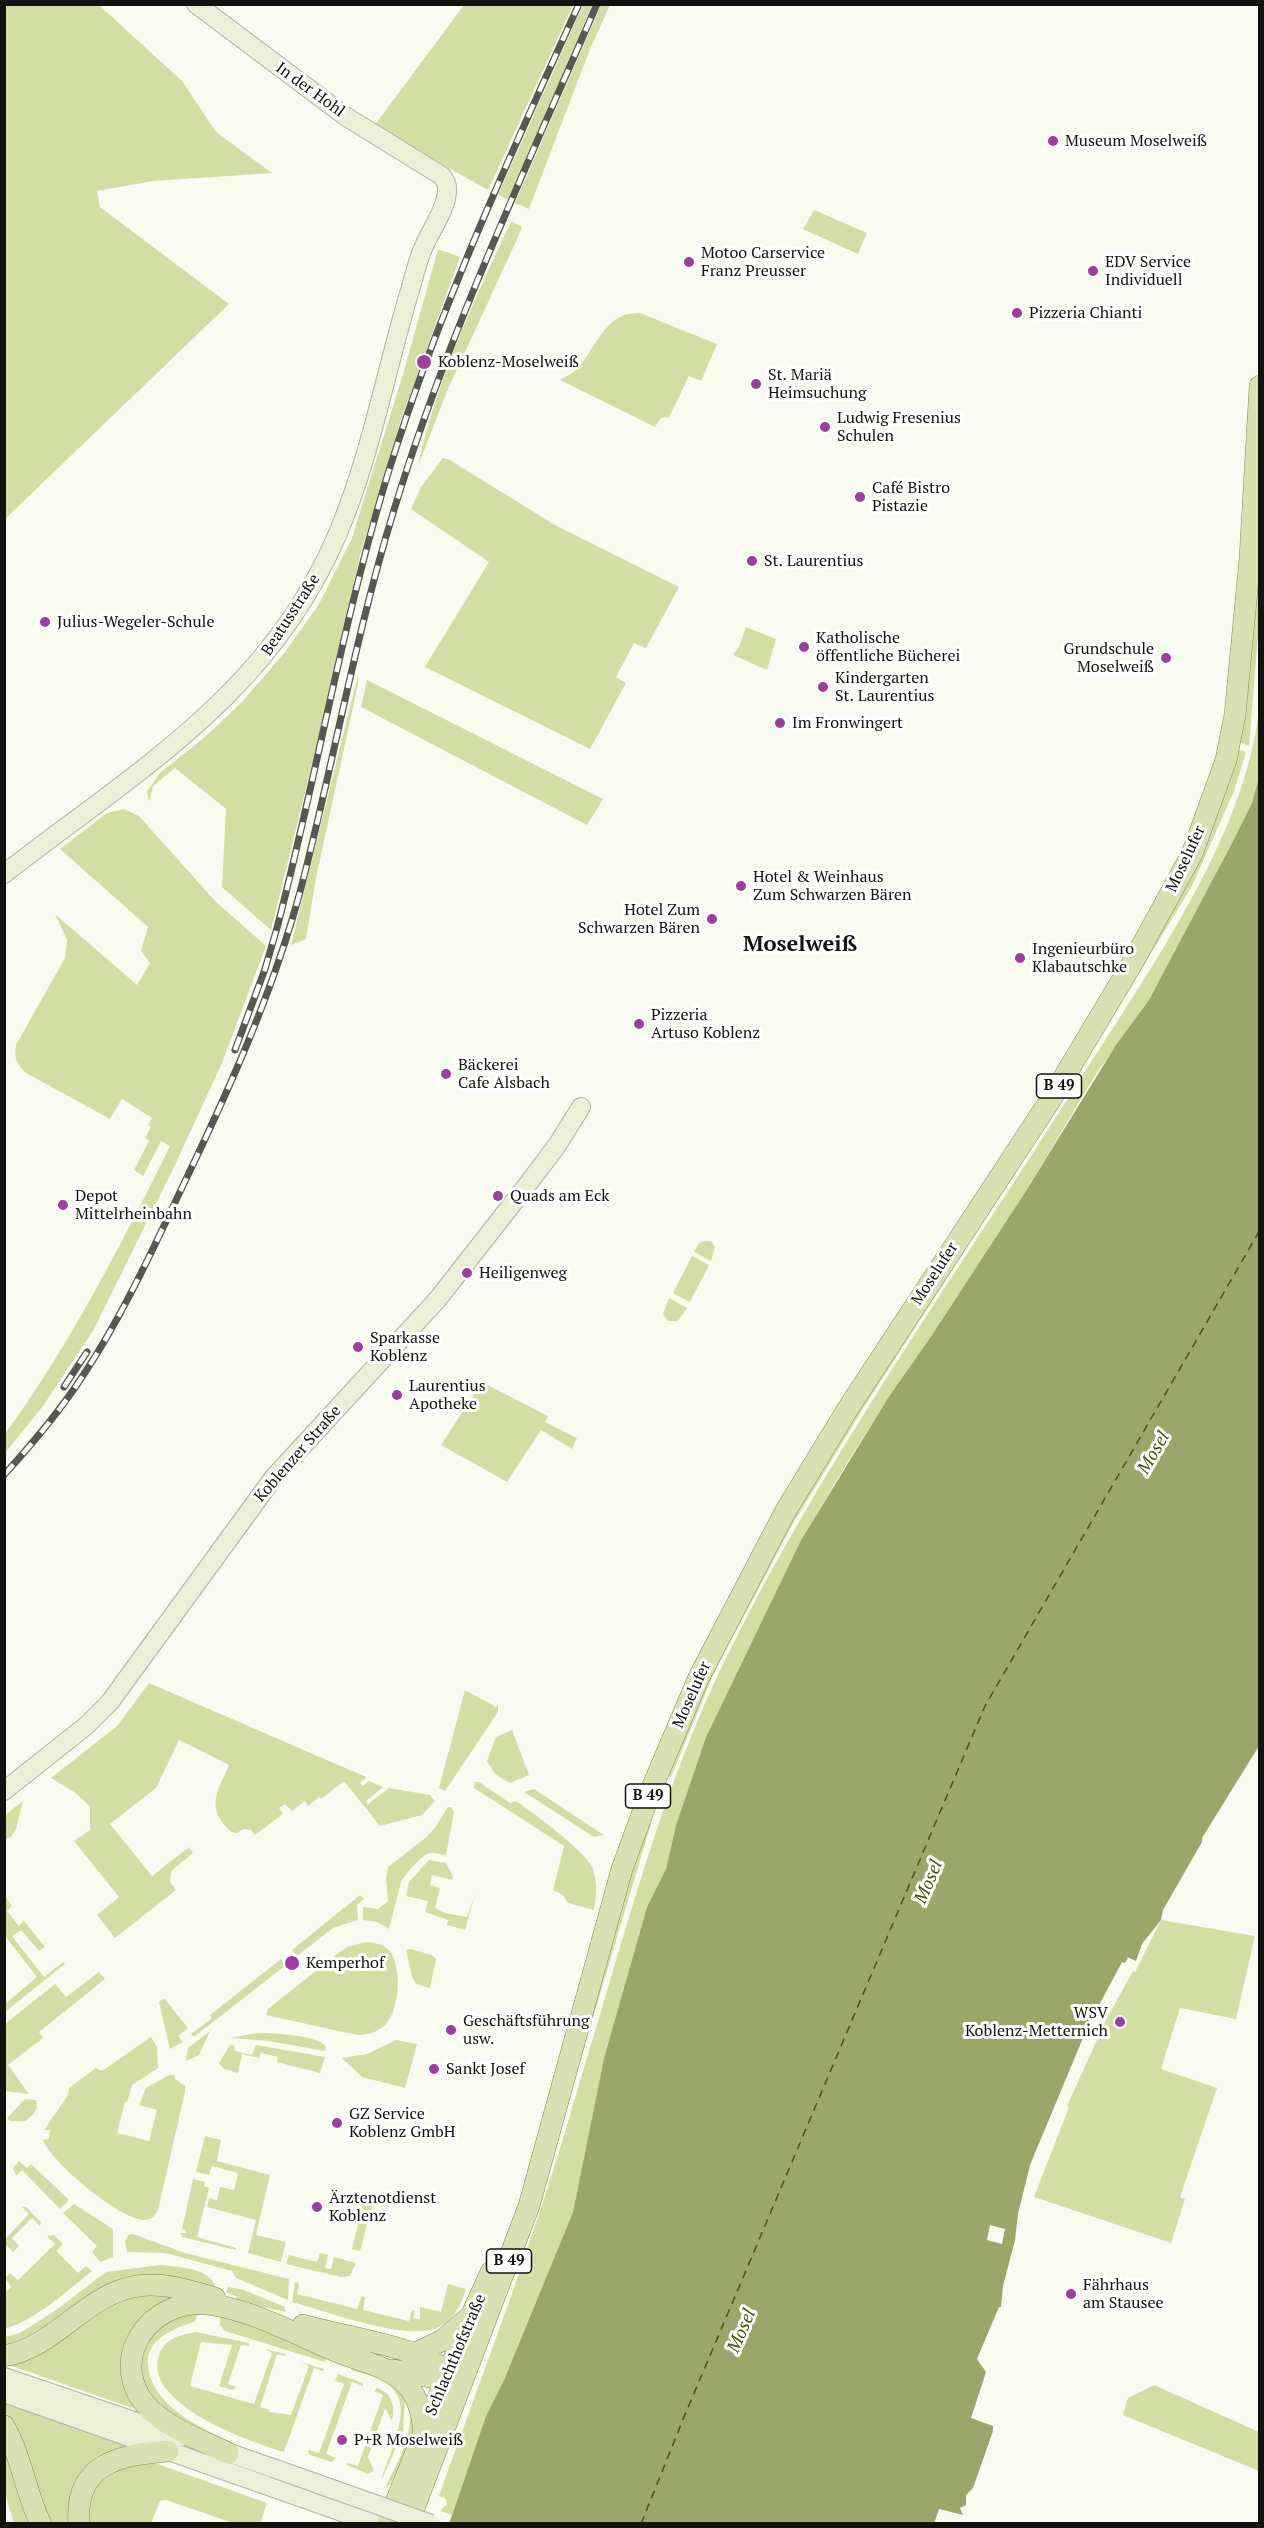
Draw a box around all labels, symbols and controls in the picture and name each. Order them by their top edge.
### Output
street label: In der Hohl [272,59,348,121]
place label: Museum Moselweiß [1065,131,1207,151]
marker: Museum Moselweiß [1046,134,1060,148]
place label: Motoo Carservice Franz Preusser [701,243,825,281]
place label: EDV Service Individuell [1105,252,1191,290]
marker: Motoo Carservice Franz Preusser [682,255,696,269]
marker: EDV Service Individuell [1086,264,1100,278]
place label: Pizzeria Chianti [1029,303,1142,323]
marker: Pizzeria Chianti [1010,306,1024,320]
place label: Koblenz-Moselweiß [438,352,579,372]
marker: Koblenz-Moselweiß [415,353,433,371]
place label: St. Mariä Heimsuchung [768,365,866,403]
marker: St. Mariä Heimsuchung [749,377,763,391]
place label: Ludwig Fresenius Schulen [837,408,961,446]
marker: Ludwig Fresenius Schulen [818,420,832,434]
place label: Café Bistro Pistazie [872,478,950,516]
marker: Café Bistro Pistazie [853,490,867,504]
place label: St. Laurentius [764,551,863,571]
marker: St. Laurentius [745,554,759,568]
street label: Beatusstraße [258,571,324,659]
place label: Julius-Wegeler-Schule [57,612,214,632]
marker: Julius-Wegeler-Schule [38,615,52,629]
place label: Katholische öffentliche Bücherei [816,628,960,666]
place label: Grundschule Moselweiß [1063,639,1154,677]
marker: Katholische öffentliche Bücherei [797,640,811,654]
marker: Grundschule Moselweiß [1159,651,1173,665]
place label: Kindergarten St. Laurentius [835,668,934,706]
marker: Kindergarten St. Laurentius [816,680,830,694]
place label: Im Fronwingert [792,713,903,733]
marker: Im Fronwingert [773,716,787,730]
street label: Moselufer [1162,823,1210,895]
place label: Hotel & Weinhaus Zum Schwarzen Bären [753,867,912,905]
marker: Hotel & Weinhaus Zum Schwarzen Bären [734,879,748,893]
place label: Hotel Zum Schwarzen Bären [578,900,700,938]
marker: Hotel Zum Schwarzen Bären [705,912,719,926]
district label: Moselweiß [743,932,857,958]
place label: Ingenieurbüro Klabautschke [1032,939,1134,977]
marker: Ingenieurbüro Klabautschke [1013,951,1027,965]
place label: Pizzeria Artuso Koblenz [651,1005,760,1043]
marker: Pizzeria Artuso Koblenz [632,1017,646,1031]
place label: Bäckerei Cafe Alsbach [458,1055,550,1093]
marker: Bäckerei Cafe Alsbach [439,1067,453,1081]
road number: B 49 [1036,1074,1082,1098]
place label: Depot Mittelrheinbahn [75,1186,192,1224]
place label: Quads am Eck [510,1186,610,1206]
marker: Quads am Eck [491,1189,505,1203]
marker: Depot Mittelrheinbahn [56,1198,70,1212]
street label: Moselufer [908,1239,962,1309]
place label: Heiligenweg [479,1263,567,1283]
marker: Heiligenweg [460,1266,474,1280]
place label: Sparkasse Koblenz [370,1328,440,1366]
marker: Sparkasse Koblenz [351,1340,365,1354]
place label: Laurentius Apotheke [409,1376,486,1414]
marker: Laurentius Apotheke [390,1388,404,1402]
street label: Koblenzer Straße [251,1402,345,1506]
water label: Mosel [1133,1428,1175,1478]
street label: Moselufer [669,1659,715,1731]
road number: B 49 [626,1784,670,1808]
water label: Mosel [910,1857,948,1907]
place label: Kemperhof [306,1953,384,1973]
marker: Kemperhof [283,1954,301,1972]
place label: WSV Koblenz-Metternich [965,2003,1108,2041]
place label: Geschäftsführung usw. [463,2011,589,2049]
marker: WSV Koblenz-Metternich [1113,2015,1127,2029]
marker: Geschäftsführung usw. [444,2023,458,2037]
place label: Sankt Josef [446,2059,525,2079]
marker: Sankt Josef [427,2062,441,2076]
place label: GZ Service Koblenz GmbH [349,2104,455,2142]
marker: GZ Service Koblenz GmbH [330,2116,344,2130]
place label: Ärztenotdienst Koblenz [329,2188,436,2226]
marker: Ärztenotdienst Koblenz [310,2200,324,2214]
road number: B 49 [486,2249,532,2273]
place label: Fährhaus am Stausee [1083,2275,1164,2313]
marker: Fährhaus am Stausee [1064,2287,1078,2301]
street label: Schlachthofstraße [422,2291,490,2419]
water label: Mosel [723,2306,761,2356]
place label: P+R Moselweiß [354,2430,463,2450]
marker: P+R Moselweiß [335,2433,349,2447]

